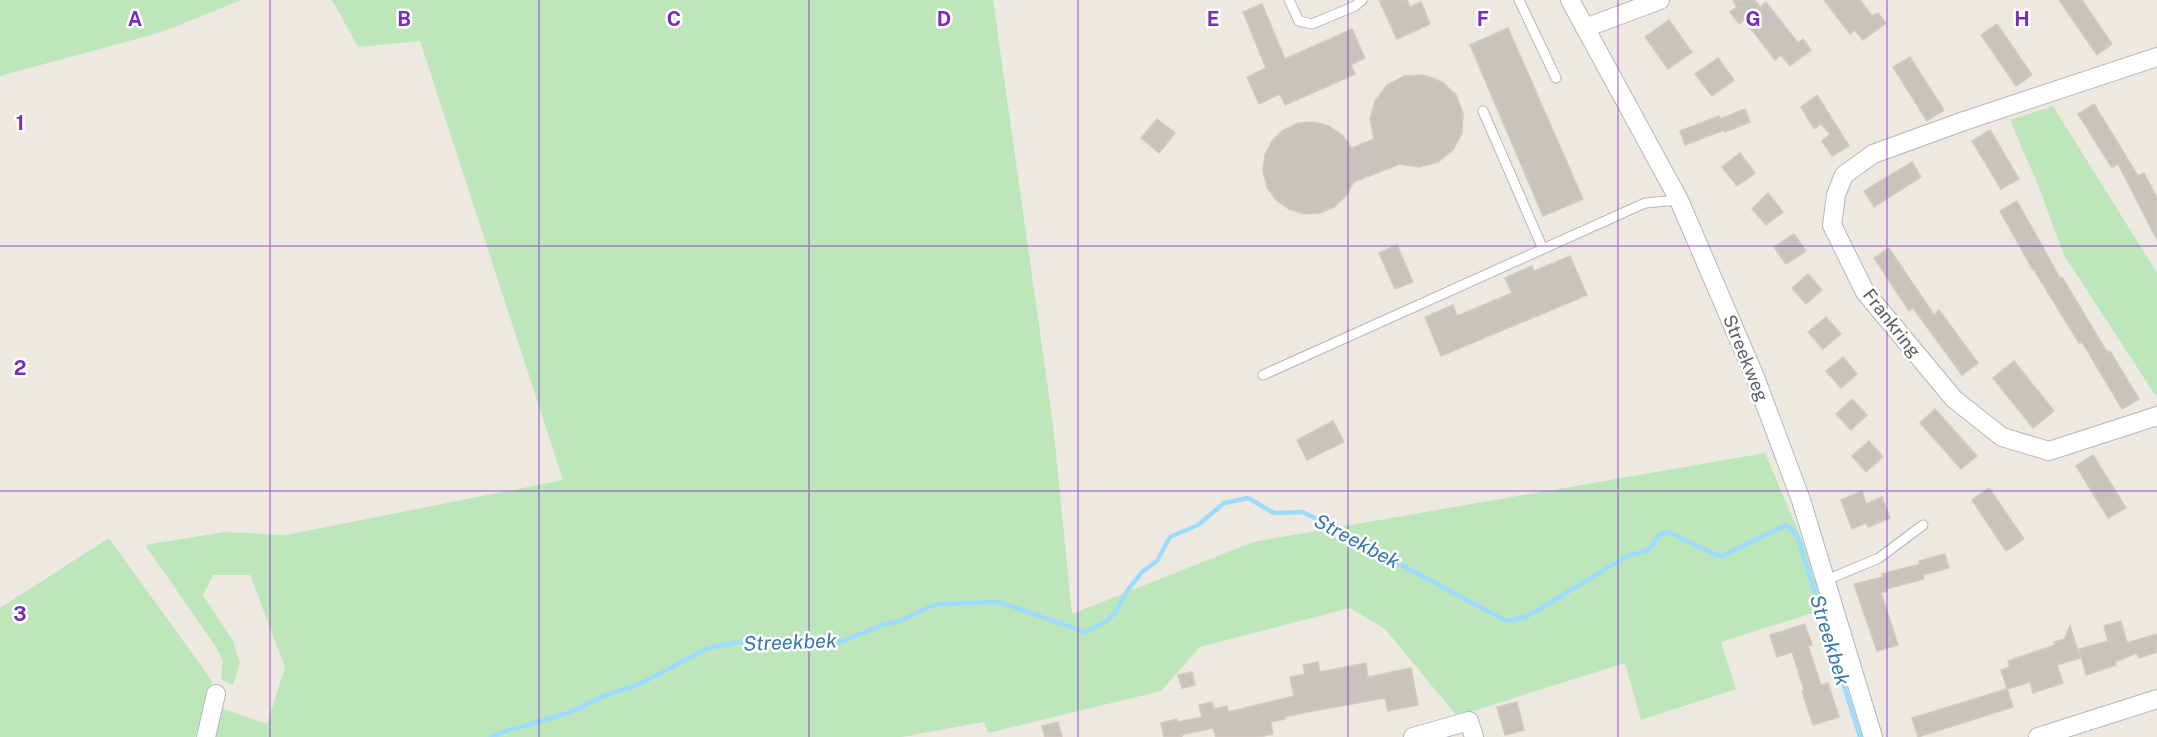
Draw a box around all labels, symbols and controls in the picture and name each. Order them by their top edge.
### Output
text: A [128,7,142,31]
text: B [397,7,411,31]
text: C [667,7,681,31]
text: D [937,7,951,31]
text: E [1207,7,1219,31]
text: F [1477,7,1489,31]
text: G [1745,7,1761,31]
text: H [2014,7,2030,31]
text: 1 [16,111,24,135]
street label: Frankring [1859,285,1925,361]
street label: Streekweg [1719,312,1773,404]
text: 2 [14,356,26,380]
water label: Streekbek [1310,508,1404,574]
water label: Streekbek [1805,592,1855,688]
text: 3 [13,602,27,626]
water label: Streekbek [743,628,837,656]

